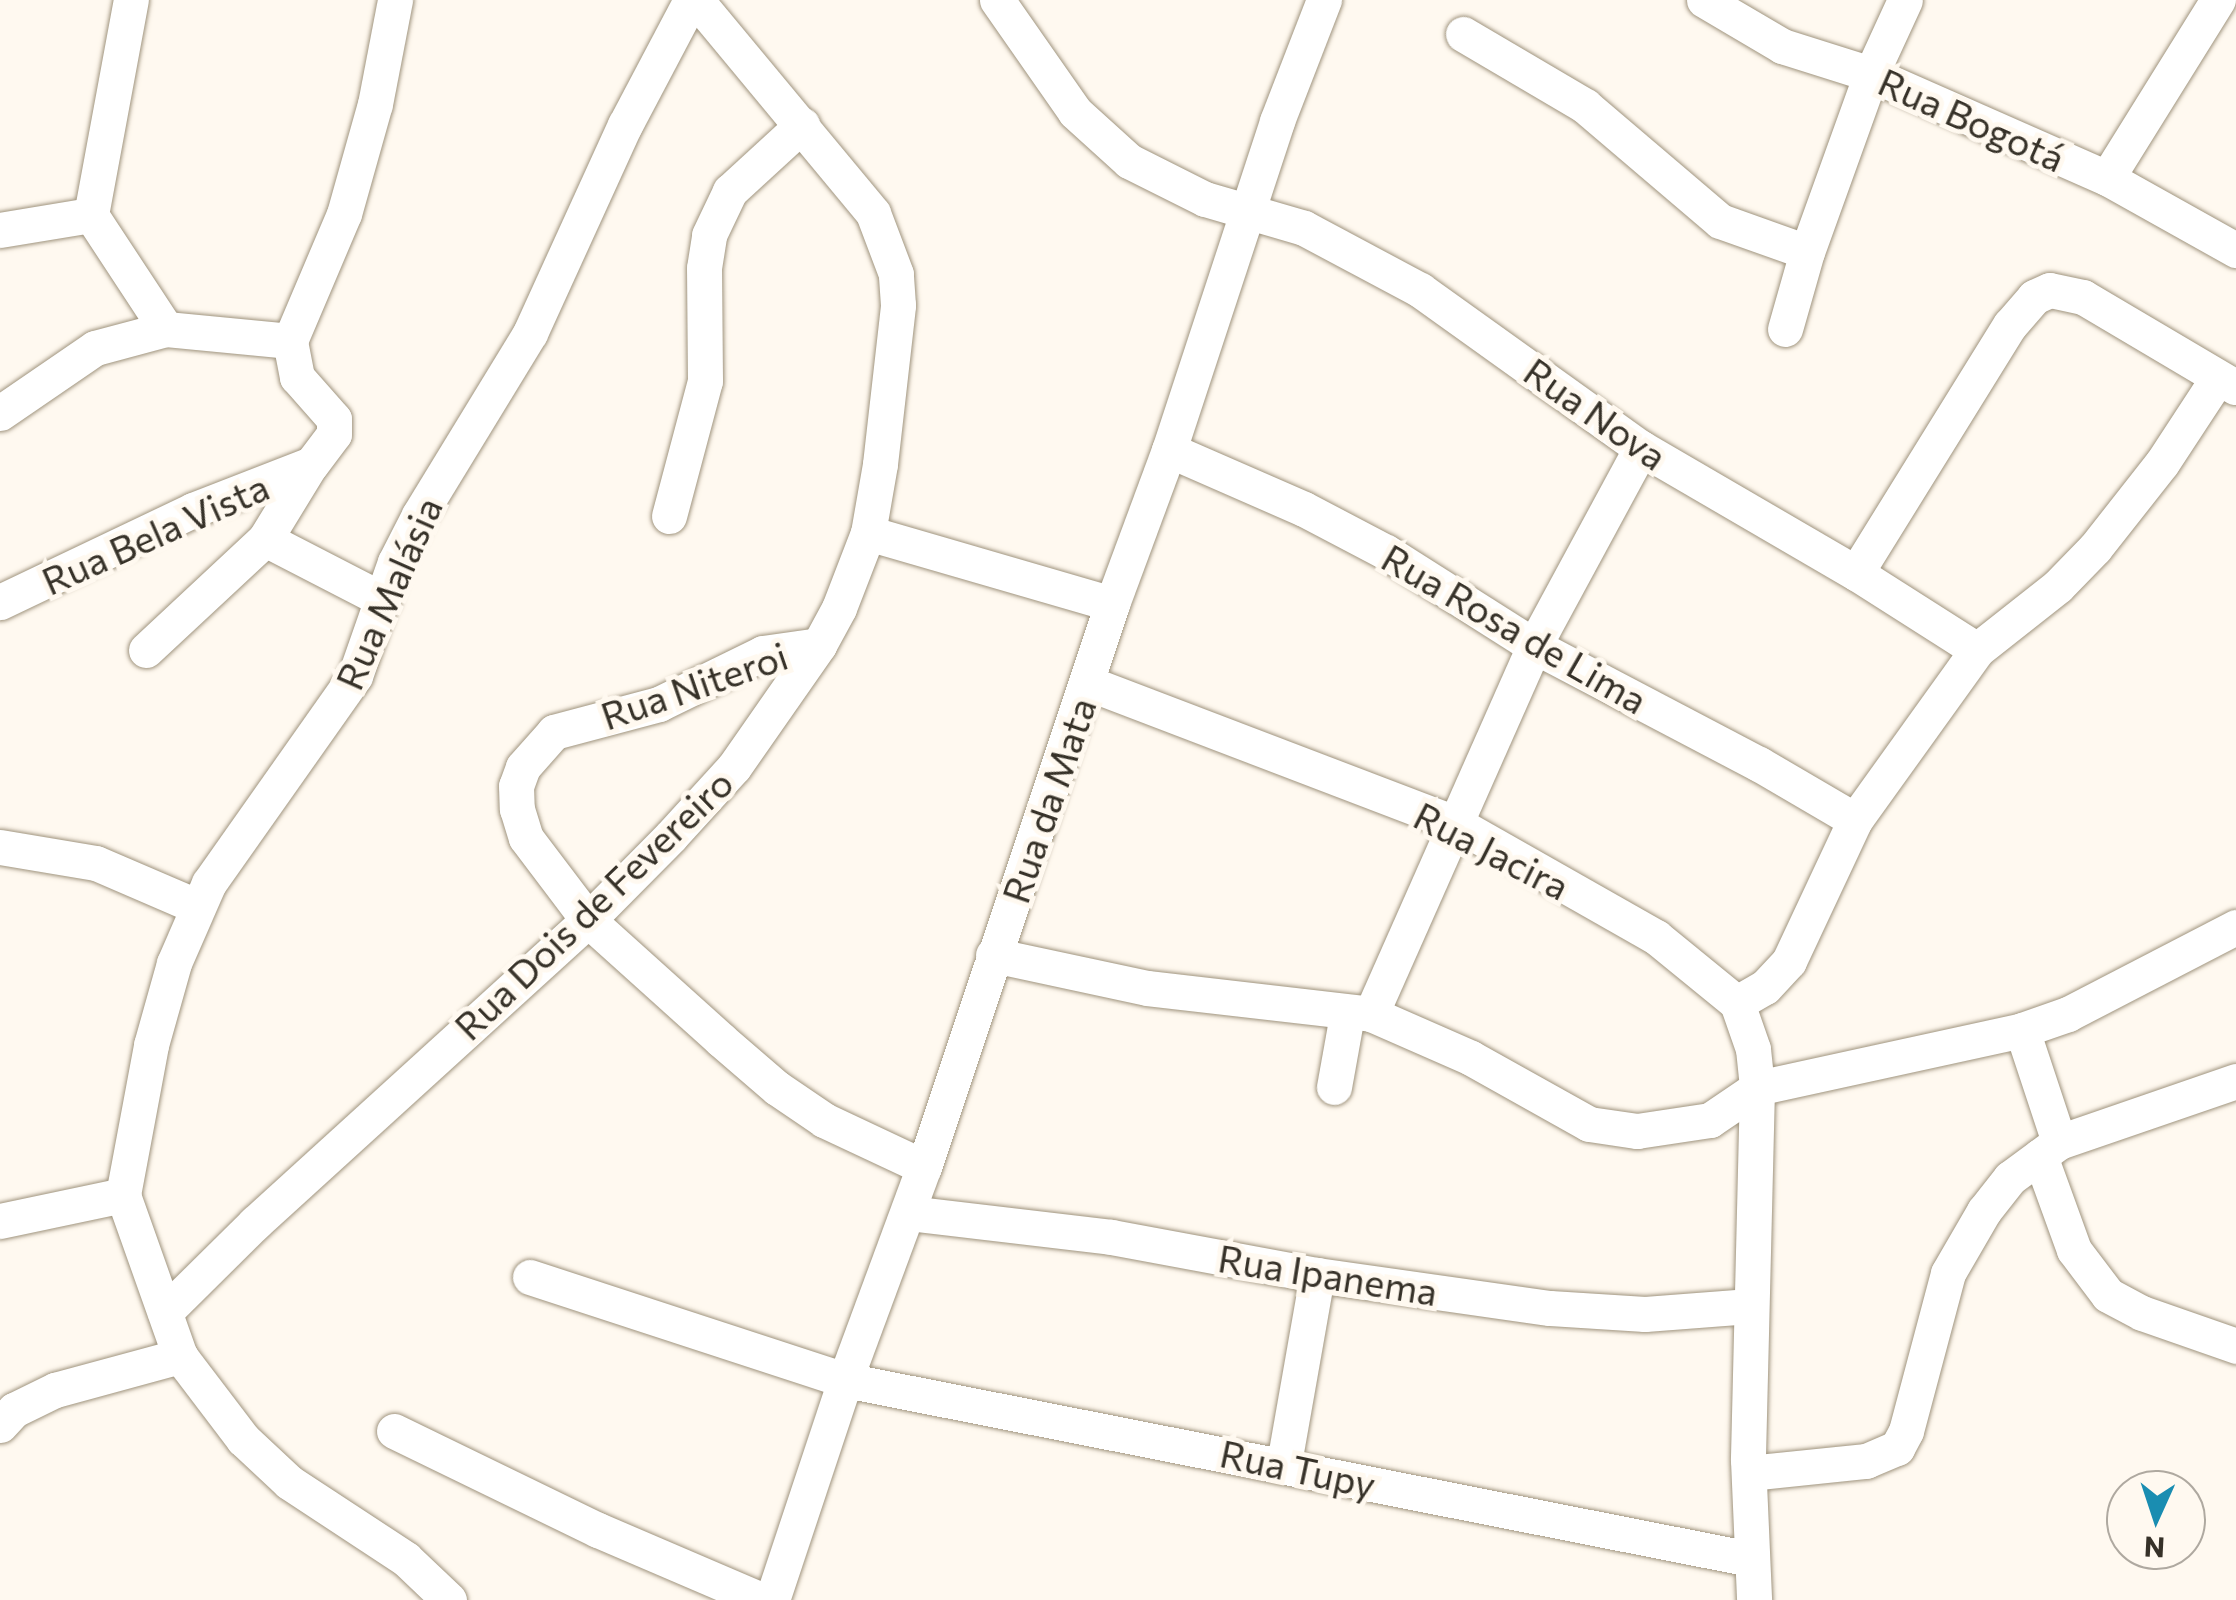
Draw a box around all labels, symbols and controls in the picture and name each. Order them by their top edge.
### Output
street label: Rua Bogotá [1872,58,2072,180]
street label: Rua Nova [1516,347,1676,479]
street label: Rua Bela Vista [35,463,275,603]
street label: Rua Malásia [325,490,451,696]
street label: Rua Rosa de Lima [1374,534,1656,722]
street label: Rua Niteroi [595,632,793,738]
street label: Rua da Mata [992,691,1104,909]
street label: Rua Dois de Fevereiro [444,759,742,1049]
street label: Rua Jacira [1407,792,1577,908]
street label: Rua Ipanema [1215,1234,1441,1314]
street label: Rua Tupy [1216,1429,1380,1507]
north arrow [2106,1470,2206,1570]
text: N [2143,1530,2166,1565]

